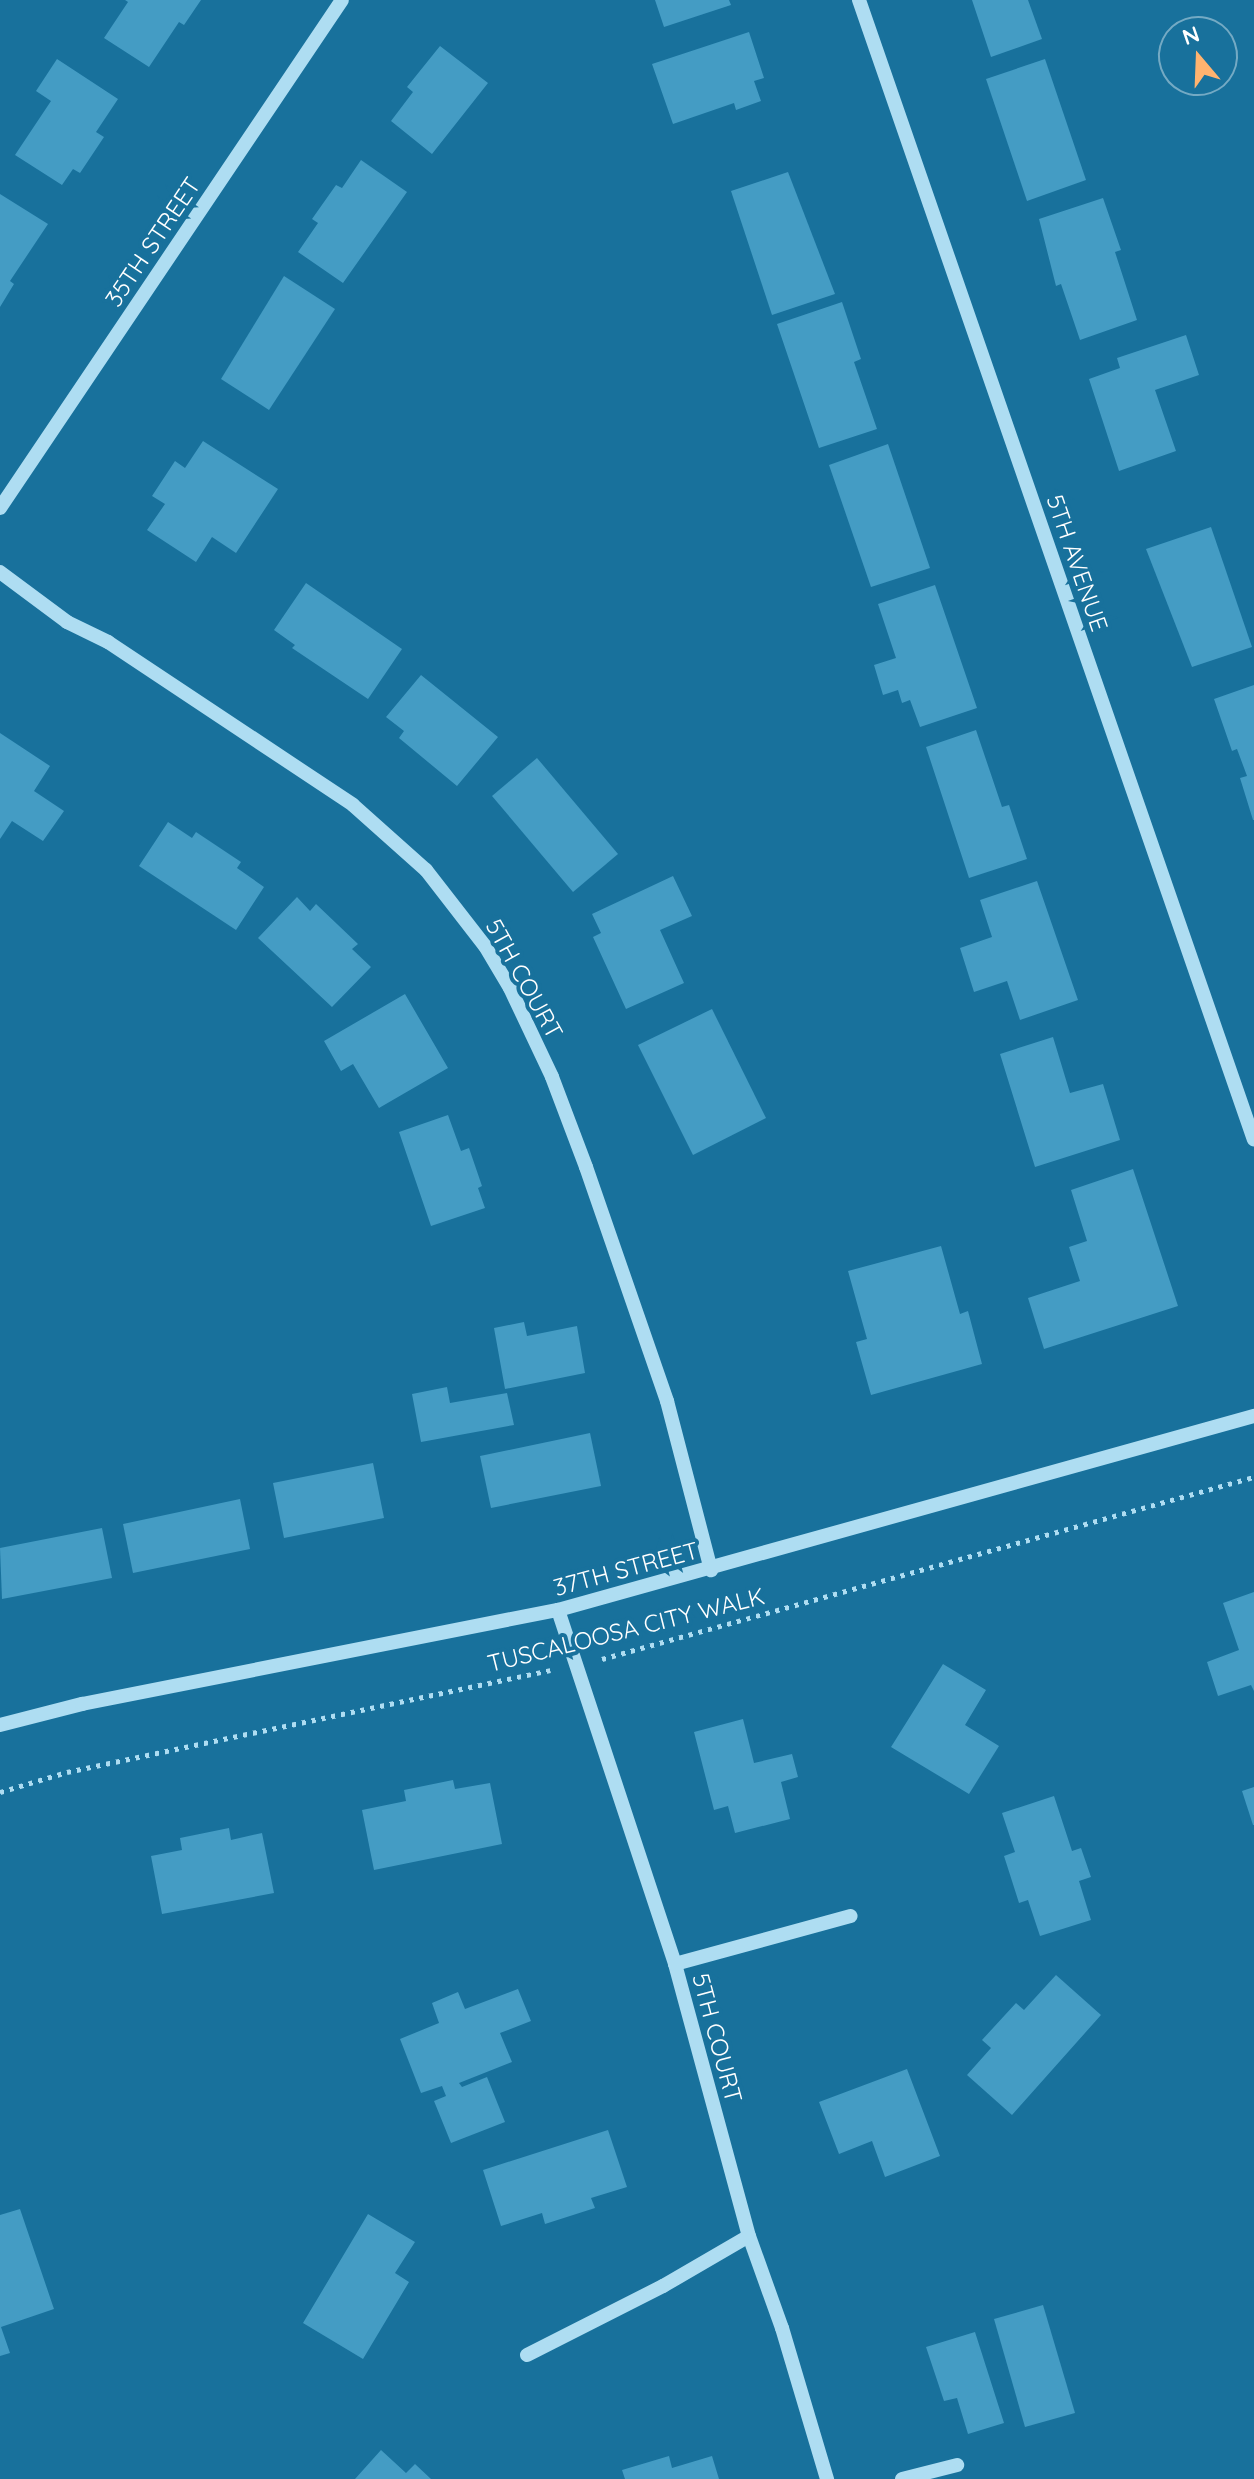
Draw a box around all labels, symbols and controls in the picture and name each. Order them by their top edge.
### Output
north arrow [1158,16,1238,96]
text: N [1179,19,1203,51]
street label: 35TH STREET [99,172,207,312]
street label: 5TH AVENUE [1040,491,1114,635]
street label: 5TH COURT [479,914,569,1044]
street label: 37TH STREET [550,1536,702,1602]
street label: TUSCALOOSA CITY WALK [485,1582,767,1678]
street label: 5TH COURT [686,1970,748,2106]

